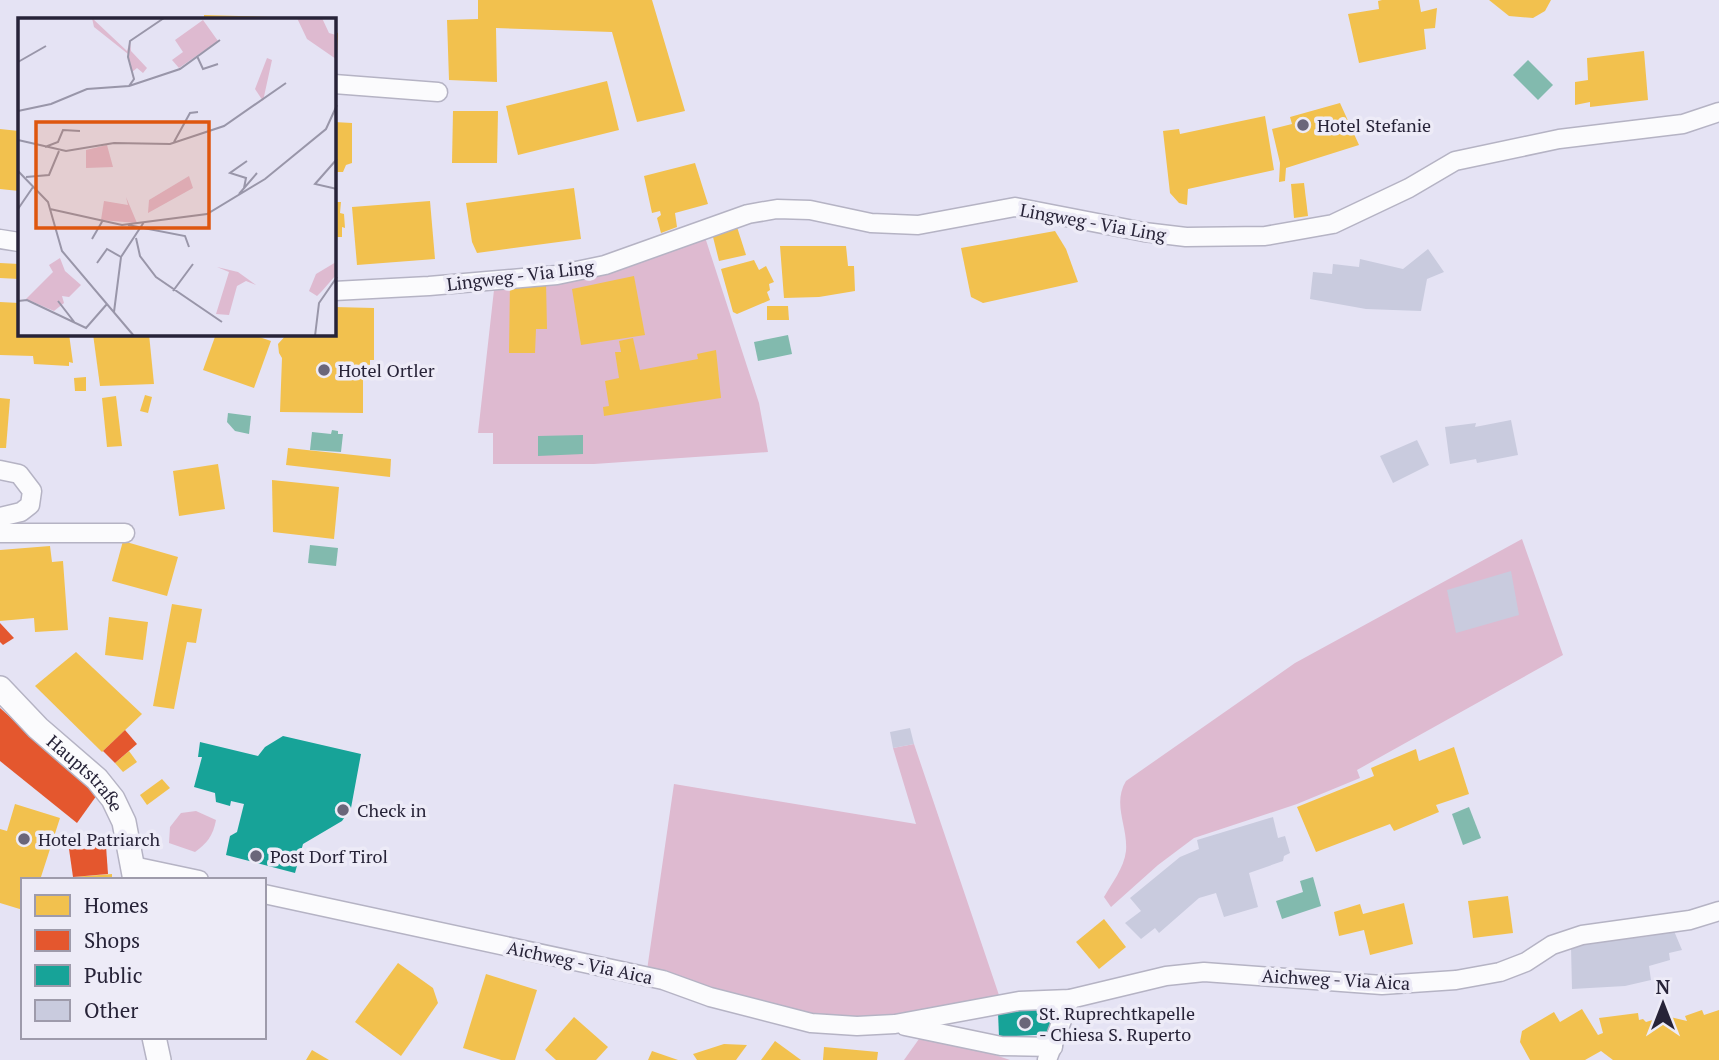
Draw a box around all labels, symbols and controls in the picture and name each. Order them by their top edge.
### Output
inset map [18,18,336,336]
place label: Hotel Stefanie [1317,113,1431,137]
marker: Hotel Stefanie [1295,117,1311,133]
street label: Lingweg - Via Ling [1018,197,1168,247]
street label: Lingweg - Via Ling [445,254,595,296]
place label: Hotel Ortler [338,358,435,382]
marker: Hotel Ortler [316,362,332,378]
street label: Hauptstraße [42,729,129,815]
place label: Check in [357,798,427,822]
marker: Check in [335,802,351,818]
place label: Hotel Patriarch [38,827,161,851]
marker: Hotel Patriarch [16,831,32,847]
place label: Post Dorf Tirol [270,844,388,868]
marker: Post Dorf Tirol [248,848,264,864]
legend [21,878,266,1039]
text: Homes [84,891,149,919]
text: Shops [84,926,140,954]
street label: Aichweg - Via Aica [505,935,655,989]
text: Public [84,961,142,989]
street label: Aichweg - Via Aica [1261,963,1411,995]
north arrow [1628,969,1698,1039]
text: N [1656,974,1671,999]
text: Other [84,996,138,1024]
place label: St. Ruprechtkapelle - Chiesa S. Ruperto [1039,1001,1195,1046]
marker: St. Ruprechtkapelle - Chiesa S. Ruperto [1017,1015,1033,1031]

